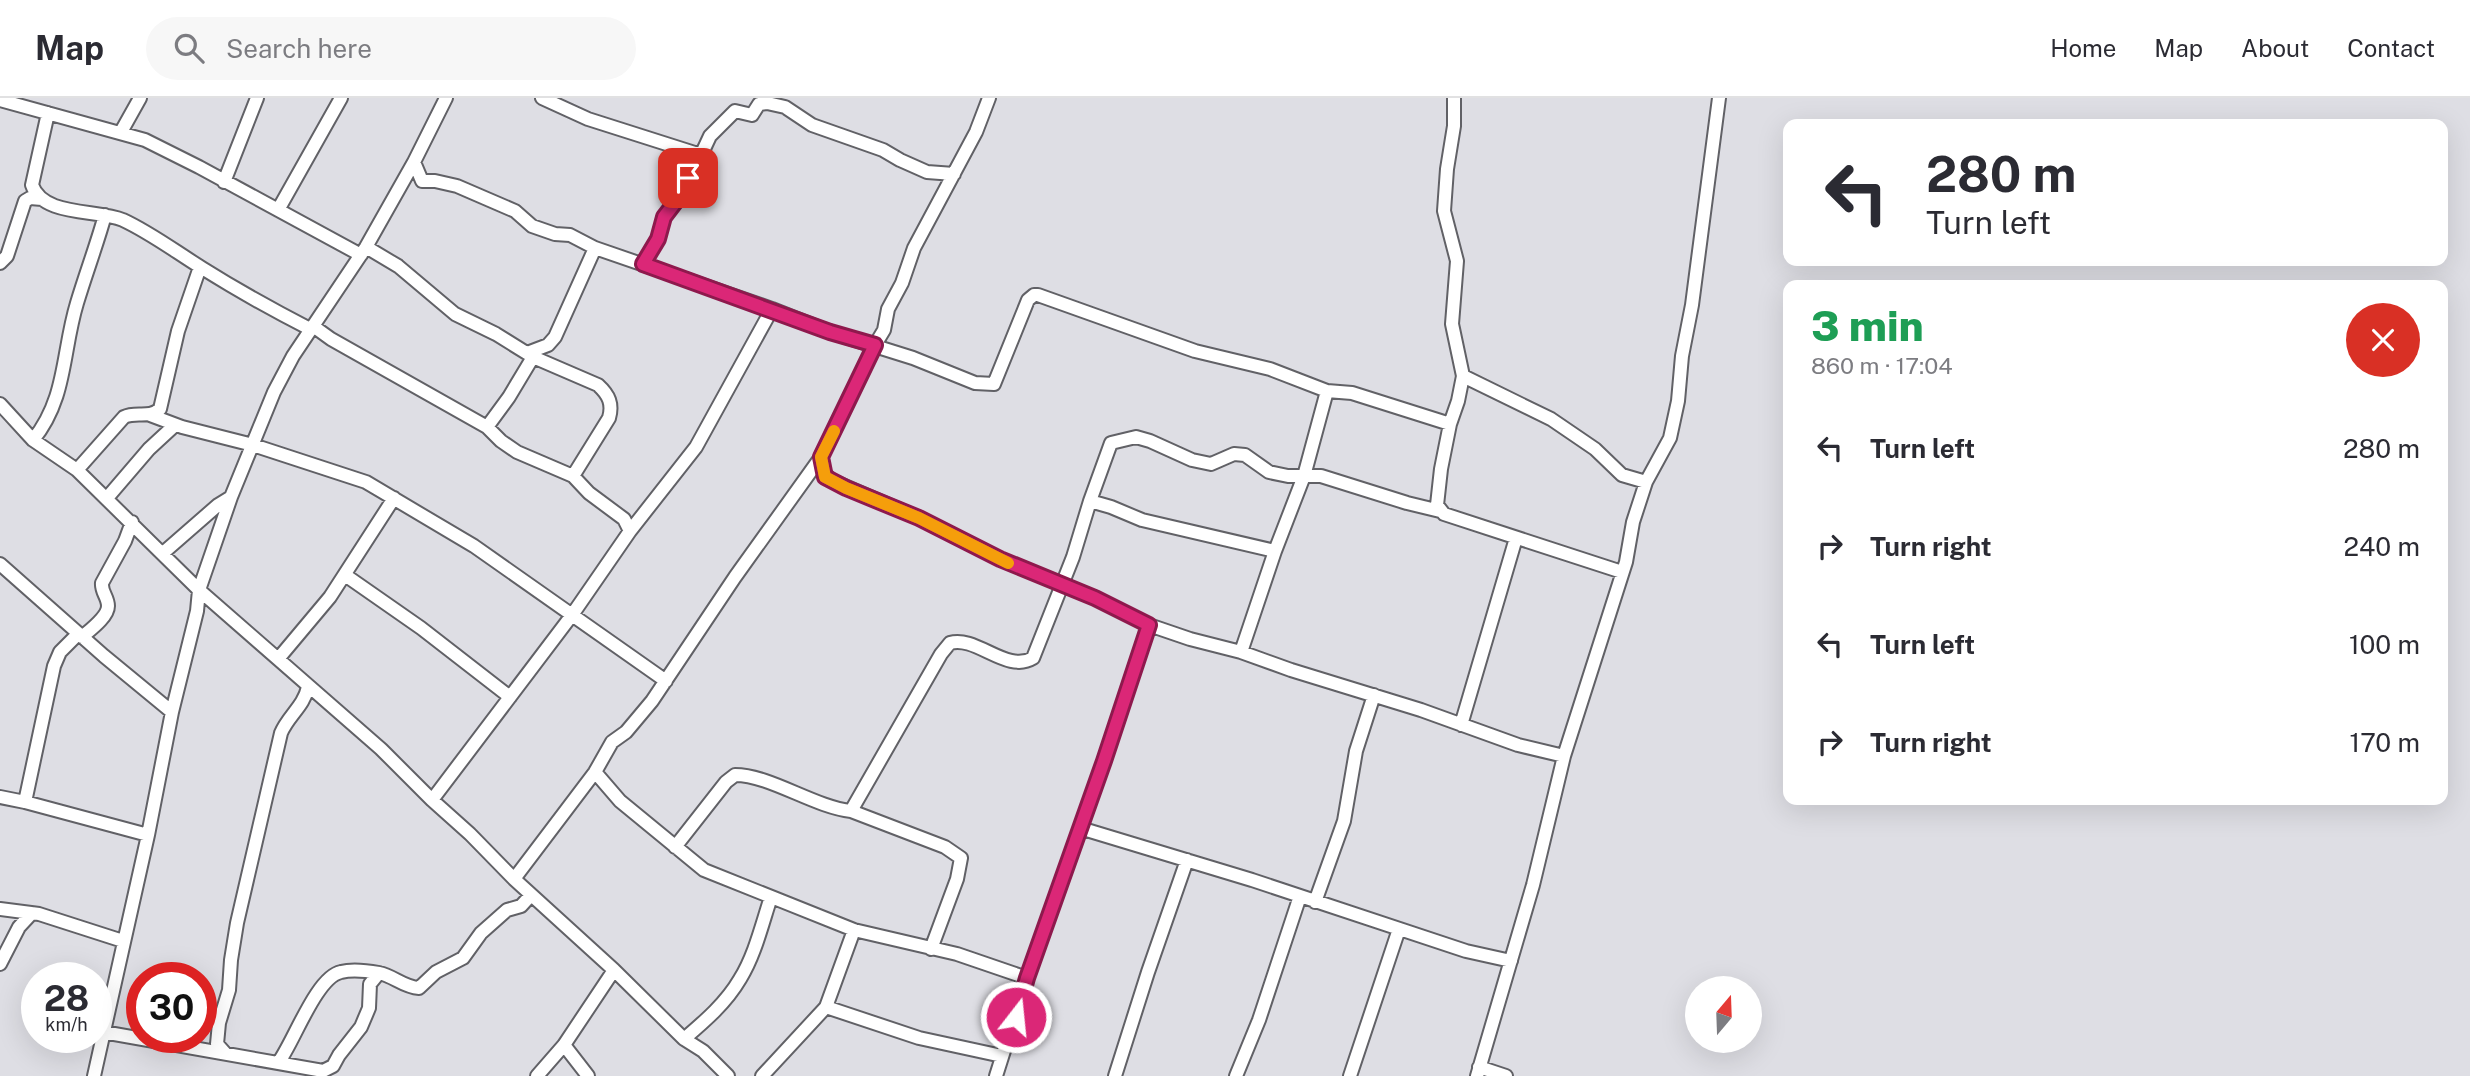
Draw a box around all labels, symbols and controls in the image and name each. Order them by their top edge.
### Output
search box [146,17,636,80]
text: Map [35,29,104,67]
icon: search [170,29,208,67]
text: Search here [226,33,372,64]
text: Home [2050,34,2116,62]
text: Map [2154,34,2203,62]
text: About [2241,34,2309,62]
text: Contact [2347,34,2435,62]
text: 280 m [1926,145,2076,203]
icon: left [1811,147,1902,238]
pin [658,148,718,208]
icon: arrive [669,159,707,197]
text: Turn left [1926,204,2051,241]
text: 3 min [1811,301,1924,350]
button: close [2346,303,2420,377]
text: 860 m · 17:04 [1811,352,1953,379]
icon: left [1811,429,1849,467]
text: Turn left [1870,433,1975,464]
text: 280 m [2343,433,2420,464]
icon: right [1811,527,1849,565]
text: Turn right [1870,531,1992,562]
text: 240 m [2343,531,2420,562]
icon: left [1811,625,1849,663]
text: Turn left [1870,629,1975,660]
text: 100 m [2349,629,2420,660]
icon: right [1811,723,1849,761]
text: Turn right [1870,727,1992,758]
text: 170 m [2350,727,2420,758]
speed limit sign: 30 [126,962,217,1053]
north arrow [1685,976,1762,1054]
map controls [1685,976,1762,1053]
text: 28 [44,978,89,1019]
position arrow [979,980,1053,1054]
text: km/h [45,1014,88,1035]

